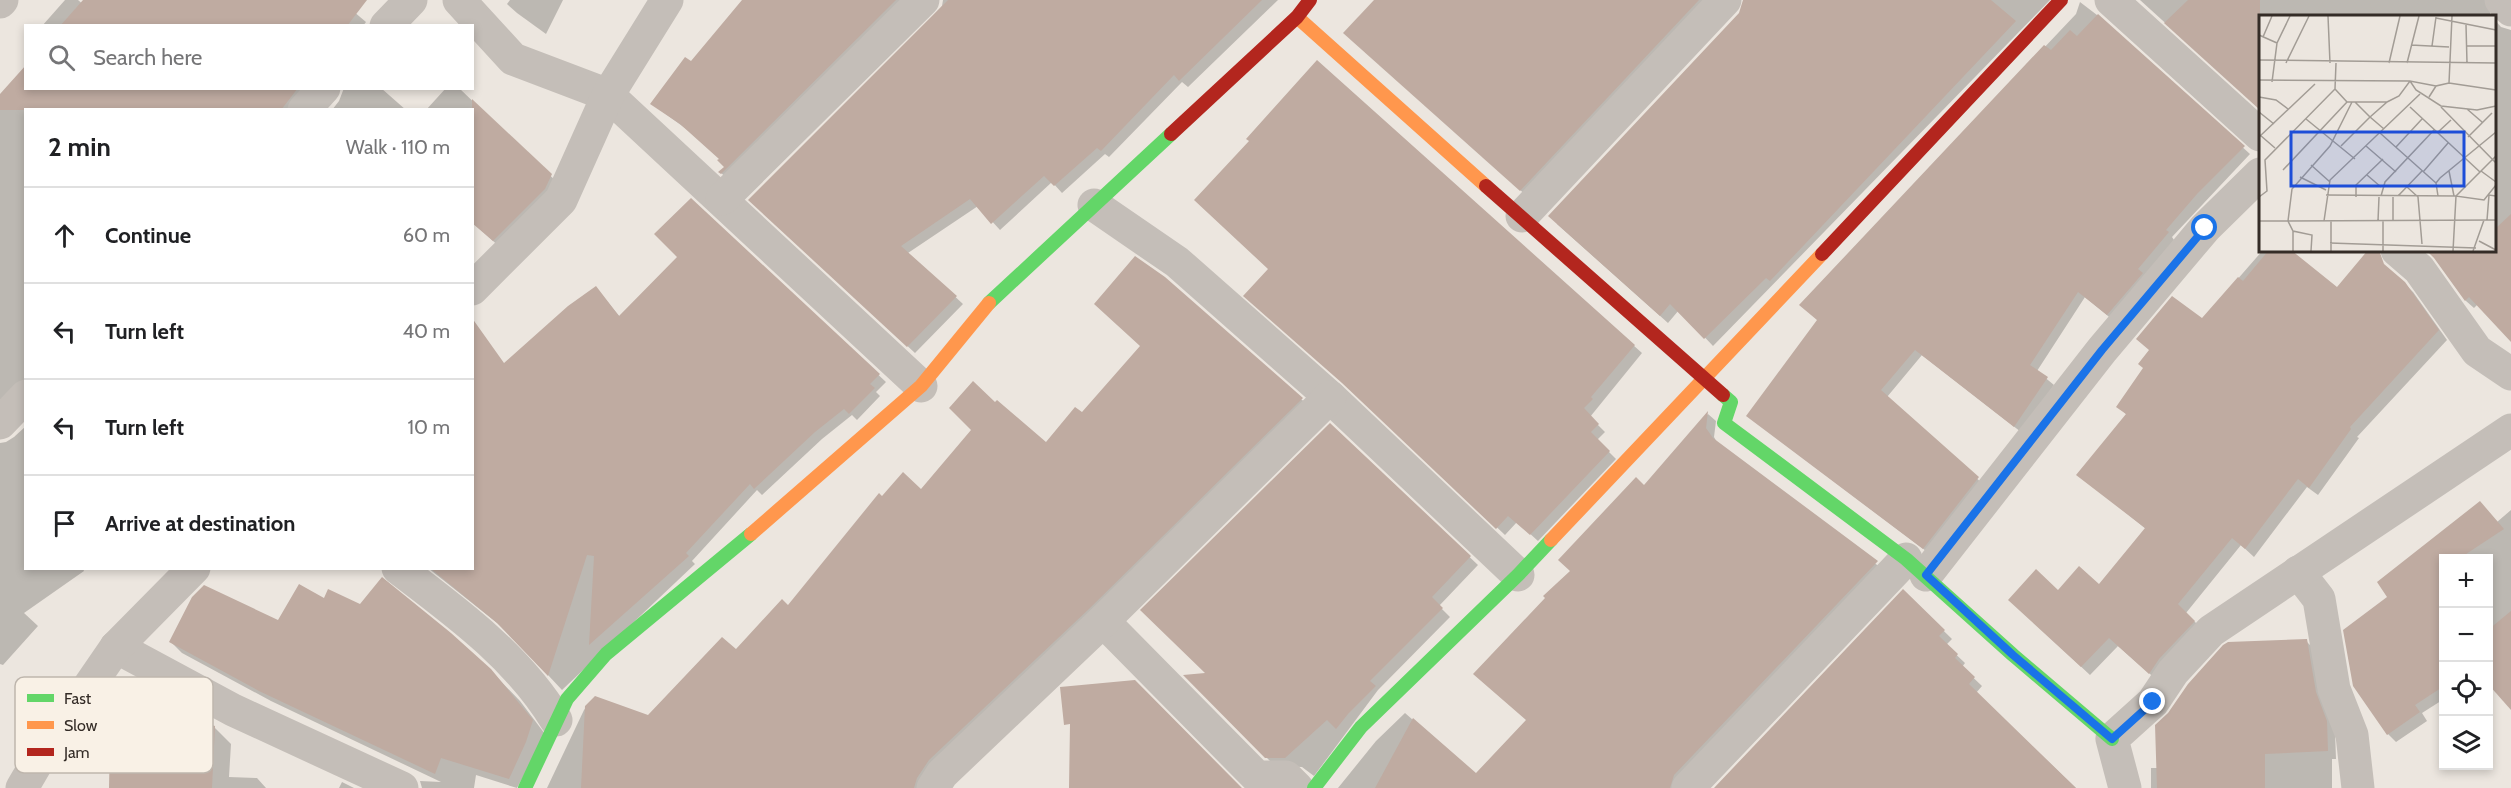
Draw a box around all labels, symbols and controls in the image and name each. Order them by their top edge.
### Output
inset map [2259,15,2496,252]
search box [24,24,474,90]
icon: search [45,41,78,74]
text: Search here [93,44,202,71]
text: 2 min [48,131,111,163]
text: Walk · 110 m [346,135,450,159]
route start [2191,214,2217,240]
icon: ahead [48,219,81,252]
text: Continue [105,222,191,249]
text: 60 m [403,223,450,247]
icon: left [48,315,81,348]
text: Turn left [105,318,184,345]
text: 40 m [402,319,450,343]
icon: left [48,411,81,444]
text: Turn left [105,414,184,441]
text: 10 m [407,415,450,439]
icon: arrive [48,507,81,540]
text: Arrive at destination [105,510,295,537]
map controls [2439,554,2493,770]
button: + [2439,554,2493,608]
button: − [2439,608,2493,662]
button: locate [2439,662,2493,716]
legend [15,677,213,773]
route end [2139,688,2165,714]
text: Fast [64,689,92,708]
text: Slow [64,716,98,735]
button: layers [2439,716,2493,770]
text: Jam [63,743,90,762]

